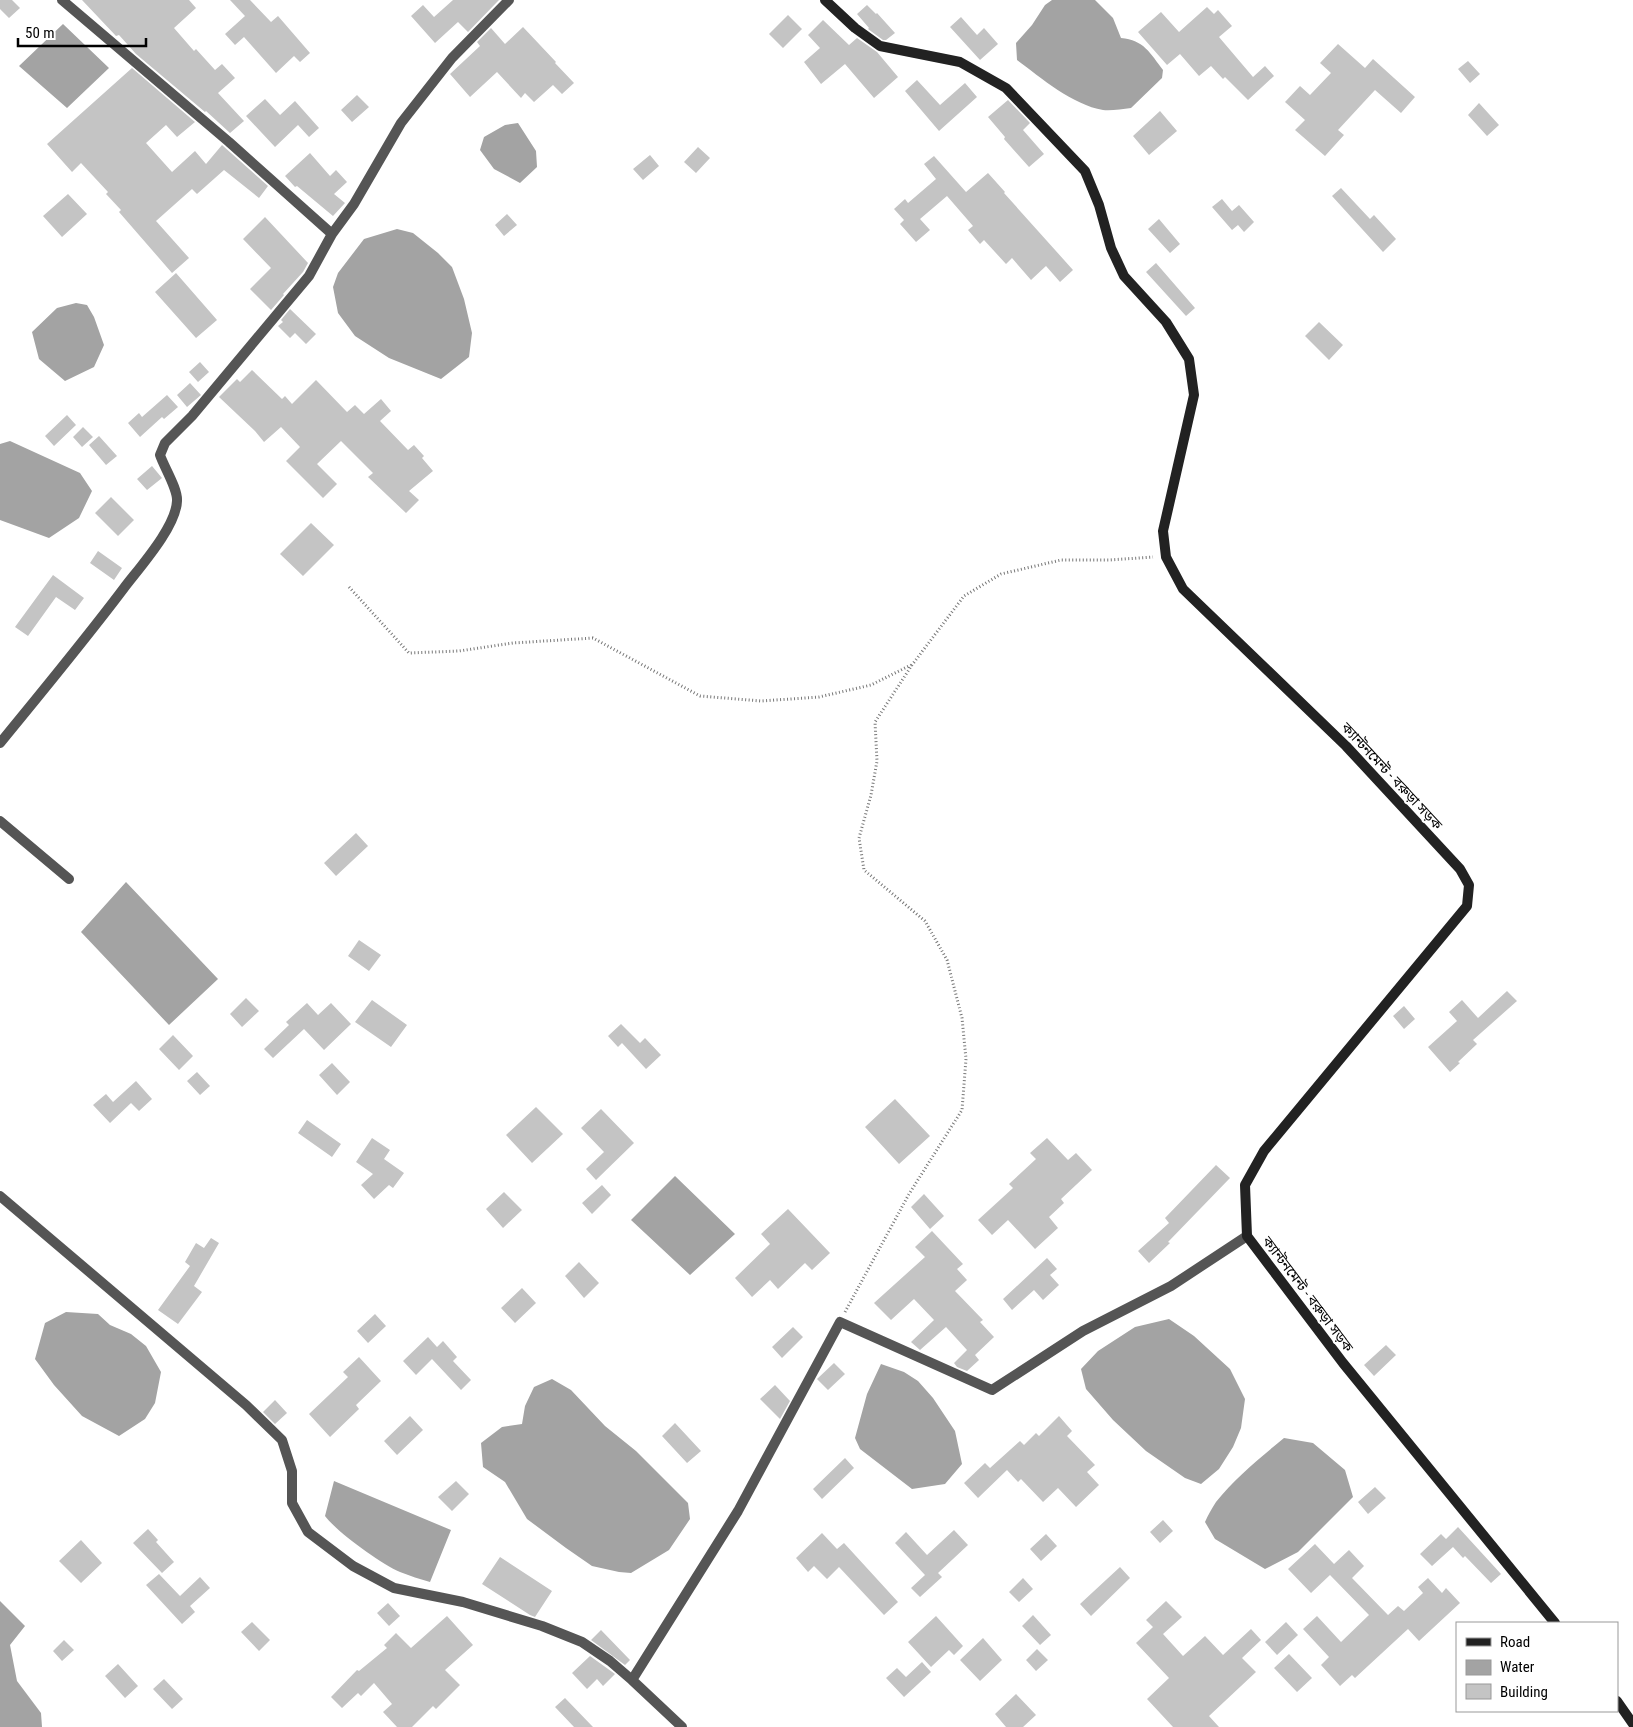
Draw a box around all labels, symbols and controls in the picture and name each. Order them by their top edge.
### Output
scale bar [18,15,145,47]
text: 50 m [25,24,55,42]
street label: ক্যান্টনমেন্ট - বরুড়া সড়ক [1338,718,1446,833]
street label: ক্যান্টনমেন্ট - বরুড়া সড়ক [1259,1232,1357,1355]
legend [1456,1622,1618,1712]
text: Road [1500,1633,1530,1651]
text: Water [1500,1658,1535,1676]
text: Building [1500,1683,1548,1701]

